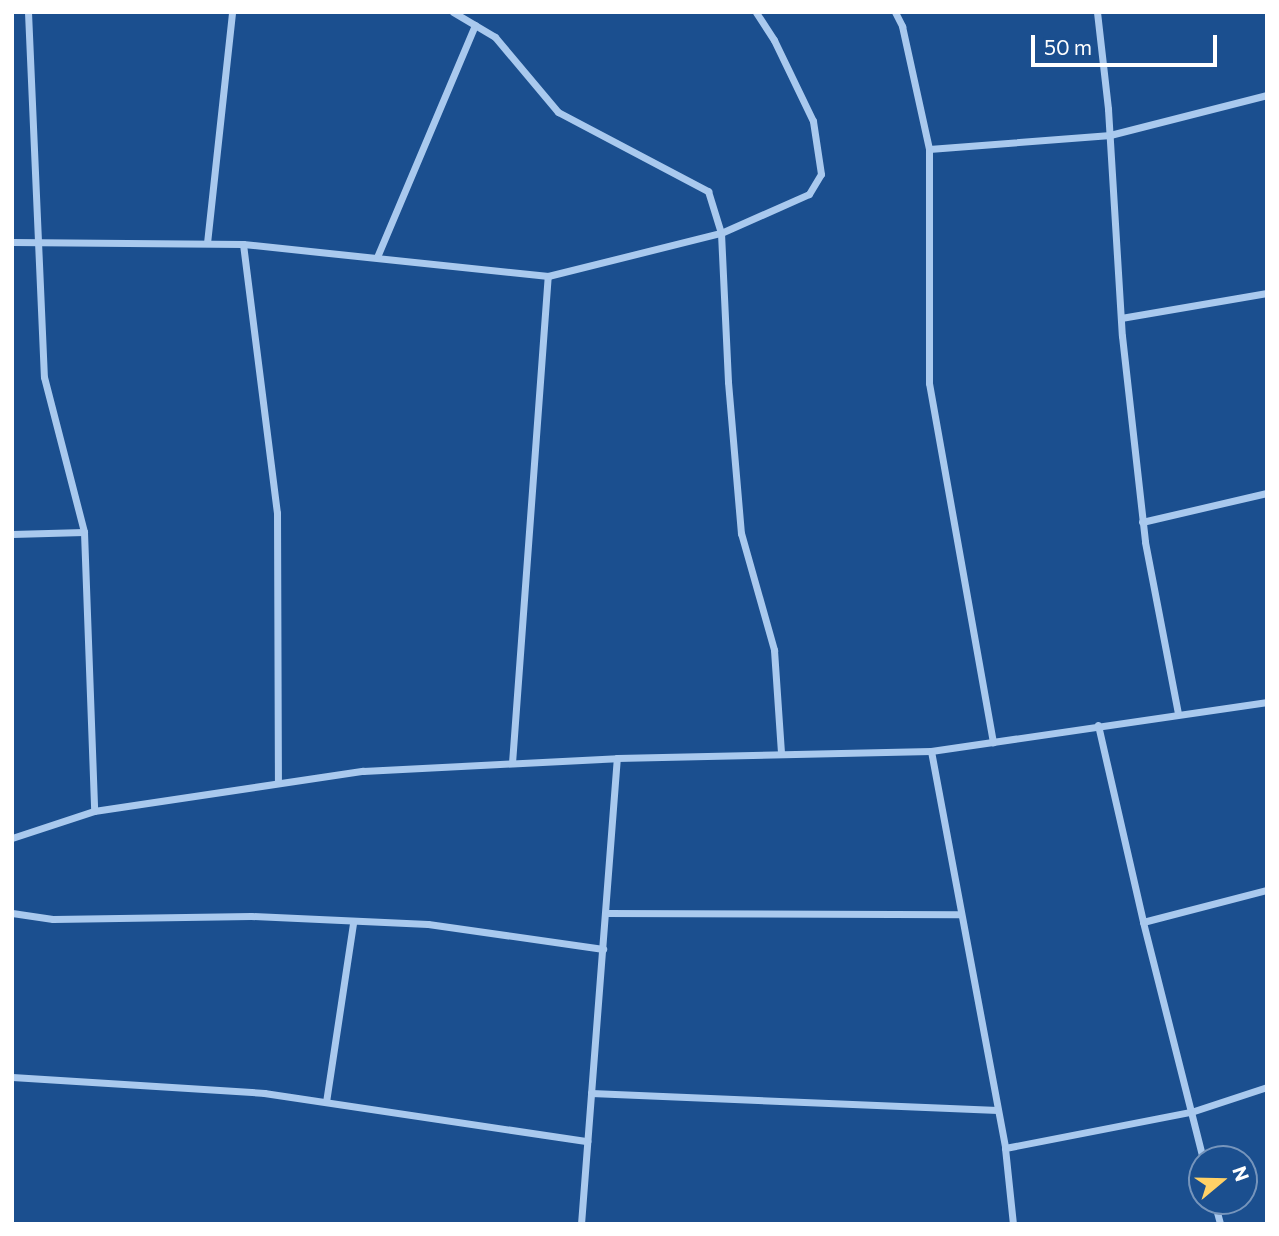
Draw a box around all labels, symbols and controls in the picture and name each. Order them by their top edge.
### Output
scale bar [1034,21,1220,65]
text: 50 m [1044,34,1092,59]
north arrow [1188,1145,1258,1215]
text: N [1228,1163,1255,1184]

